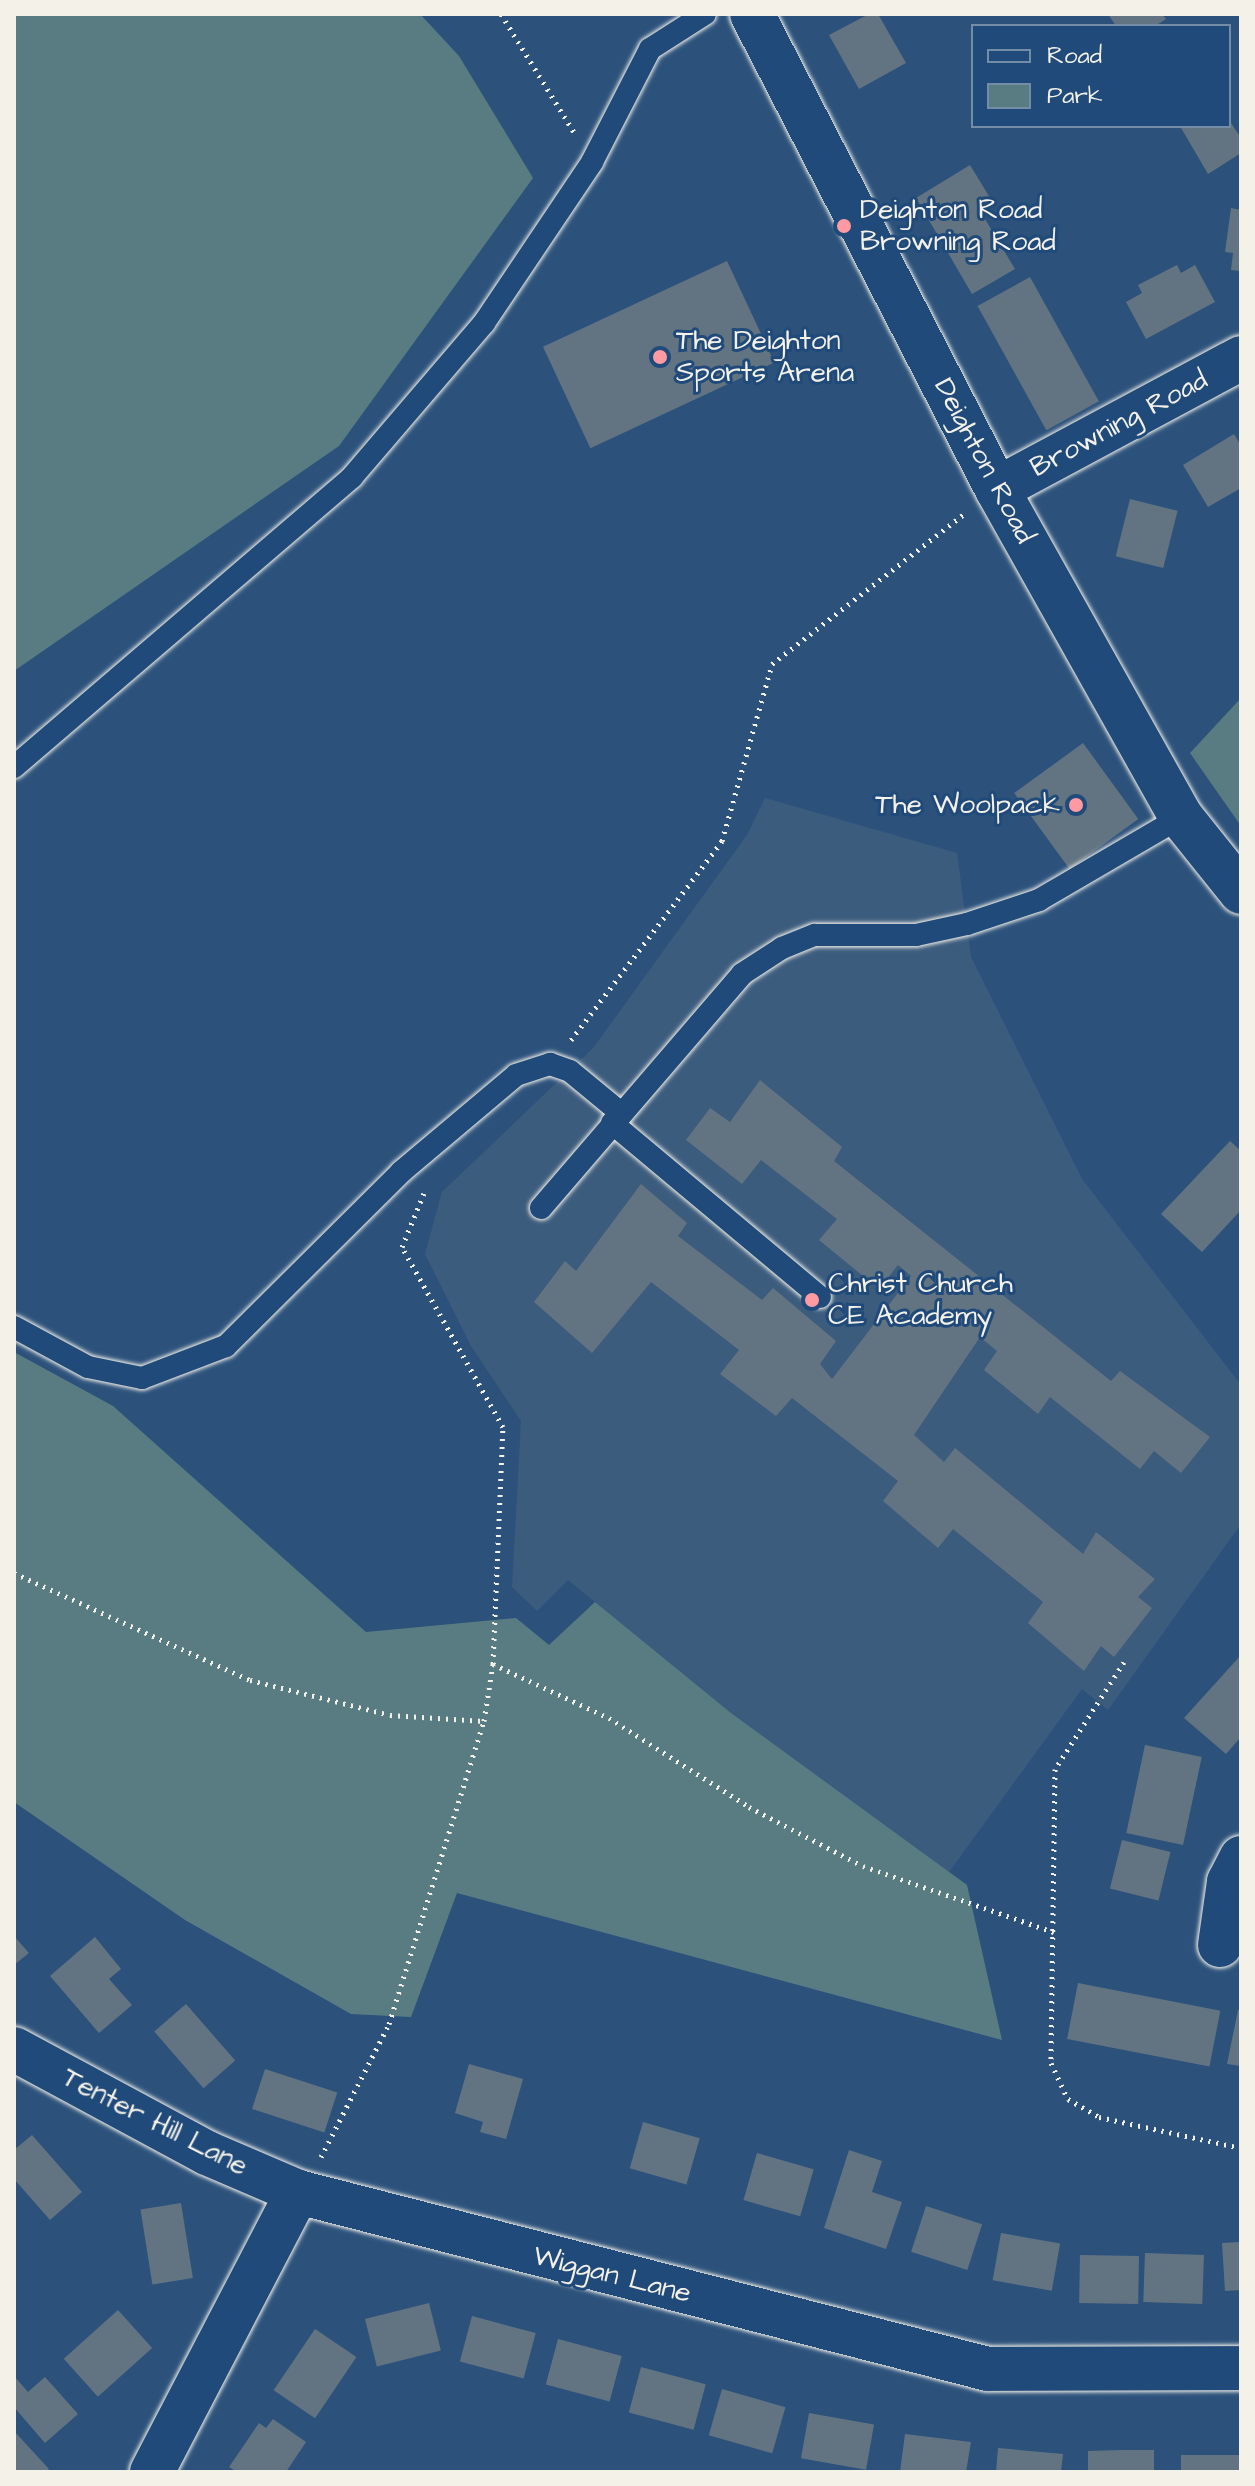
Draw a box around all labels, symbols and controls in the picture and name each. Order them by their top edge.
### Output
legend [971,24,1231,128]
text: Road [1047,39,1102,73]
text: Park [1047,79,1103,113]
place label: Deighton Road Browning Road [860,193,1056,259]
marker: Deighton Road Browning Road [835,217,853,235]
place label: The Deighton Sports Arena [676,324,854,390]
marker: The Deighton Sports Arena [651,348,669,366]
street label: Browning Road [1025,363,1213,485]
street label: Deighton Road [926,373,1042,549]
place label: The Woolpack [875,788,1060,822]
marker: The Woolpack [1067,796,1085,814]
place label: Christ Church CE Academy [828,1267,1013,1333]
marker: Christ Church CE Academy [803,1291,821,1309]
street label: Tenter Hill Lane [57,2061,253,2183]
street label: Wiggan Lane [529,2239,695,2311]

